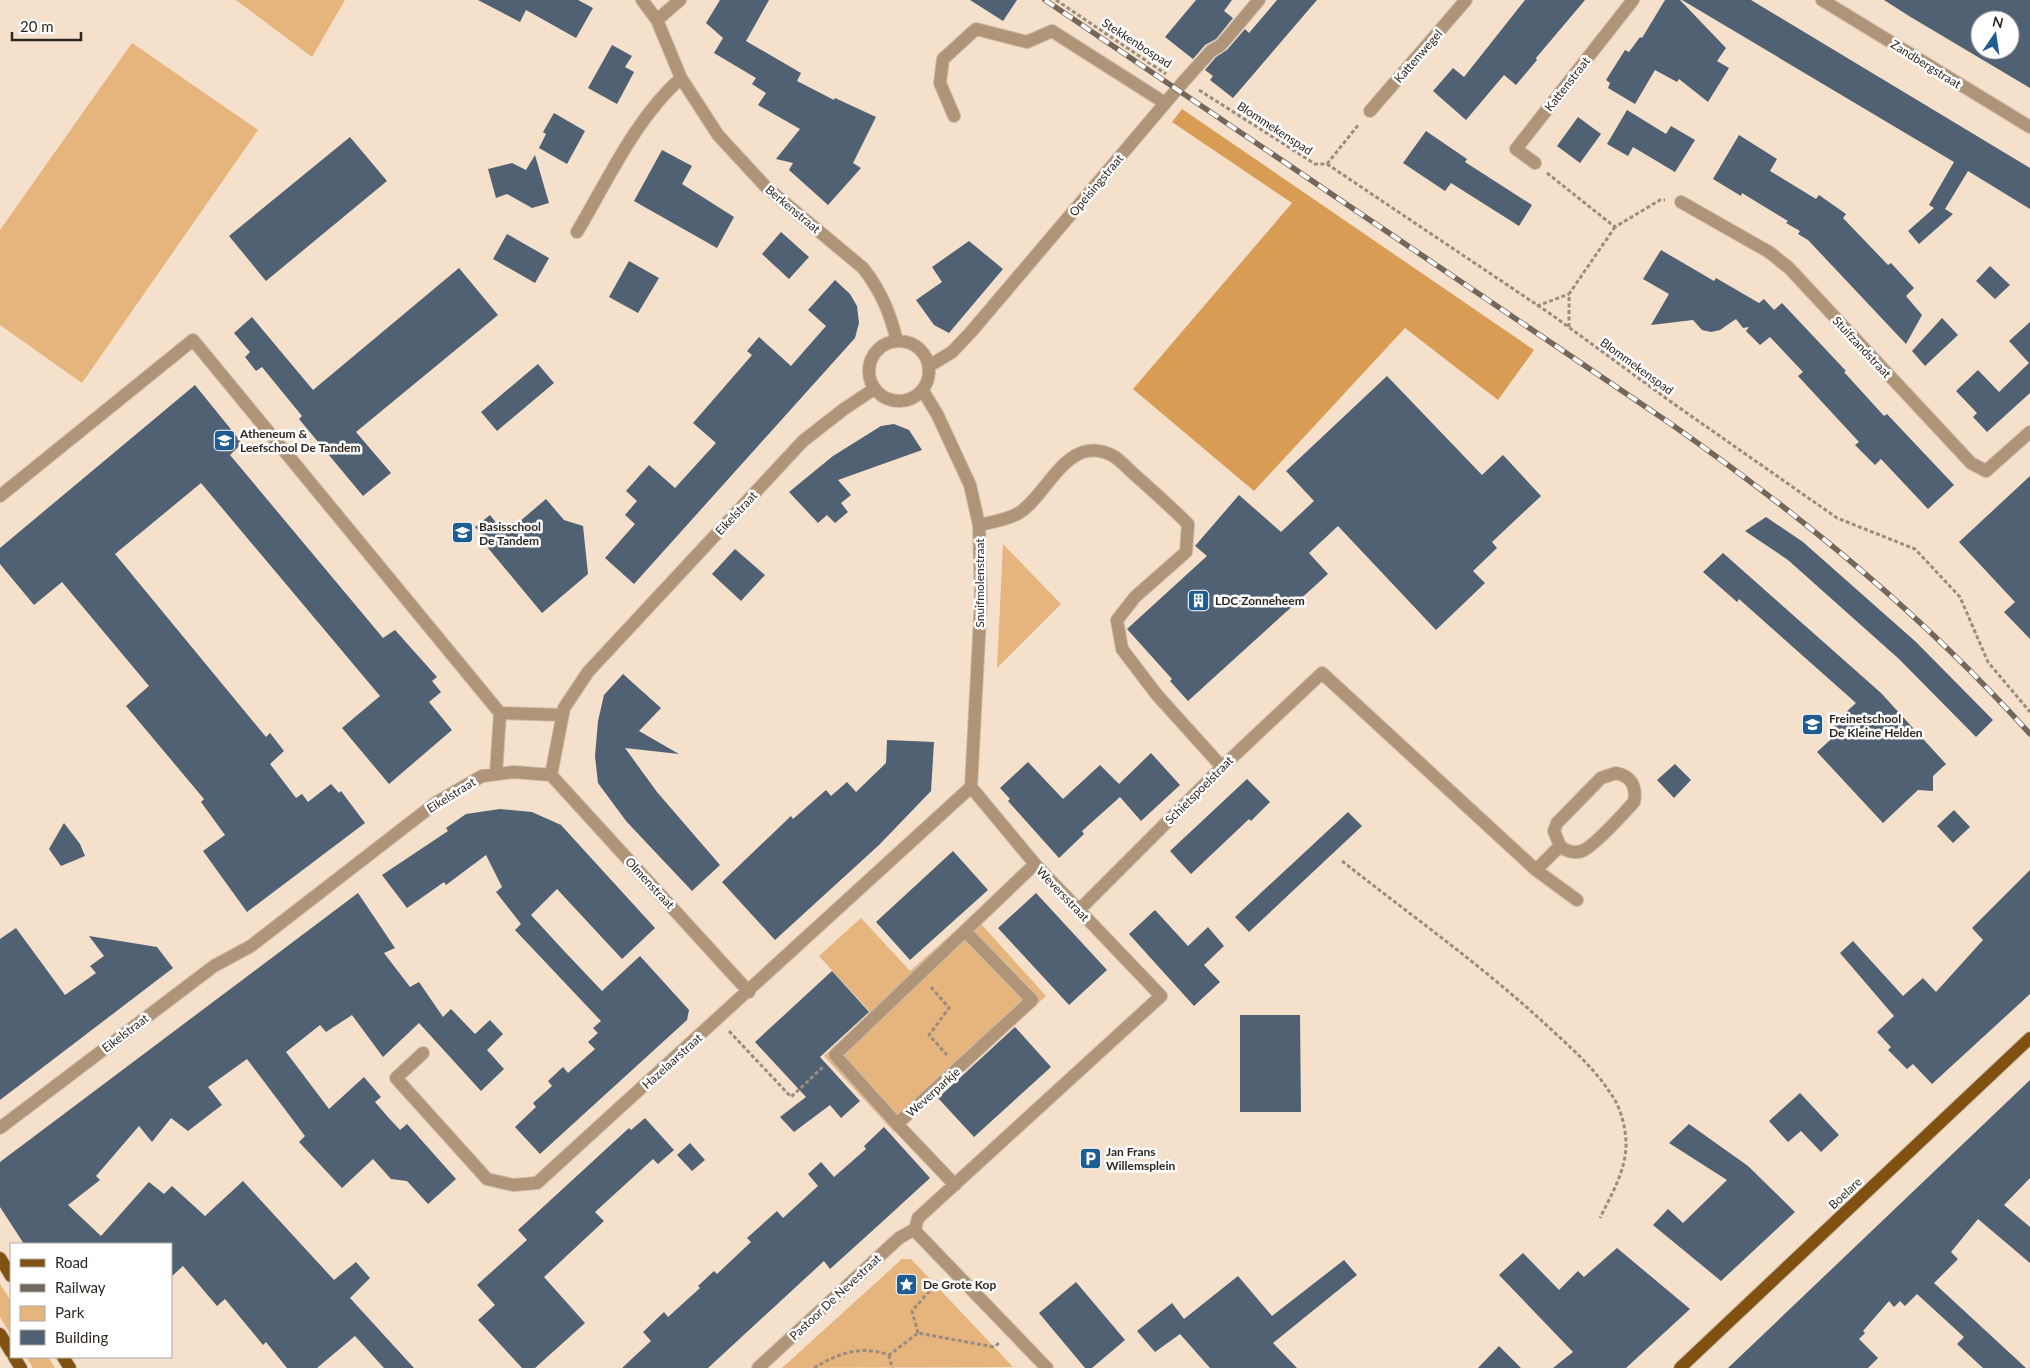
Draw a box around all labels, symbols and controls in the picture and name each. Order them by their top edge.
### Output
scale bar [12,10,81,42]
north arrow [1970,10,2020,60]
text: N [1991,12,2005,31]
street label: Stekkenbospad [1099,15,1175,71]
text: 20 m [20,17,54,35]
street label: Kattenwegel [1391,26,1445,86]
street label: Zandbergstraat [1888,36,1964,92]
street label: Kattenstraat [1541,53,1593,114]
street label: Blommekenspad [1235,98,1315,158]
street label: Opeisingstraat [1066,150,1127,219]
street label: Berkenstraat [762,182,824,237]
street label: Stuifzandstraat [1830,313,1895,382]
street label: Blommekenspad [1598,334,1676,398]
place label: Atheneum & Leefschool De Tandem [239,426,360,455]
school or university icon: Atheneum & Leefschool De Tandem [212,428,236,452]
street label: Eikelstraat [712,487,761,538]
place label: Basisschool De Tandem [479,519,541,548]
school or university icon: Basisschool De Tandem [451,521,475,545]
street label: Snuifmolenstraat [972,538,987,628]
building icon: LDC Zonneheem [1187,588,1211,612]
place label: LDC Zonneheem [1215,593,1305,608]
place label: Freinetschool De Kleine Helden [1829,711,1923,740]
school or university icon: Freinetschool De Kleine Helden [1801,713,1825,737]
street label: Schietspoelstraat [1162,752,1237,827]
street label: Eikelstraat [424,774,479,816]
street label: Olmenstraat [622,854,678,912]
street label: Weversstraat [1033,864,1093,925]
street label: Eikelstraat [99,1010,152,1055]
street label: Hazelaarstraat [639,1030,706,1092]
street label: Weverparkje [903,1064,963,1120]
place label: Jan Frans Willemsplein [1106,1144,1176,1173]
parking icon: Jan Frans Willemsplein [1078,1146,1102,1170]
street label: Boelare [1825,1174,1865,1212]
legend [10,1243,172,1358]
street label: Pastoor De Nevestraat [786,1250,884,1343]
text: Road [55,1253,88,1271]
place icon: De Grote Kop [895,1272,919,1296]
place label: De Grote Kop [923,1277,996,1292]
text: Railway [55,1278,106,1296]
text: Park [55,1303,85,1321]
text: Building [55,1328,108,1346]

